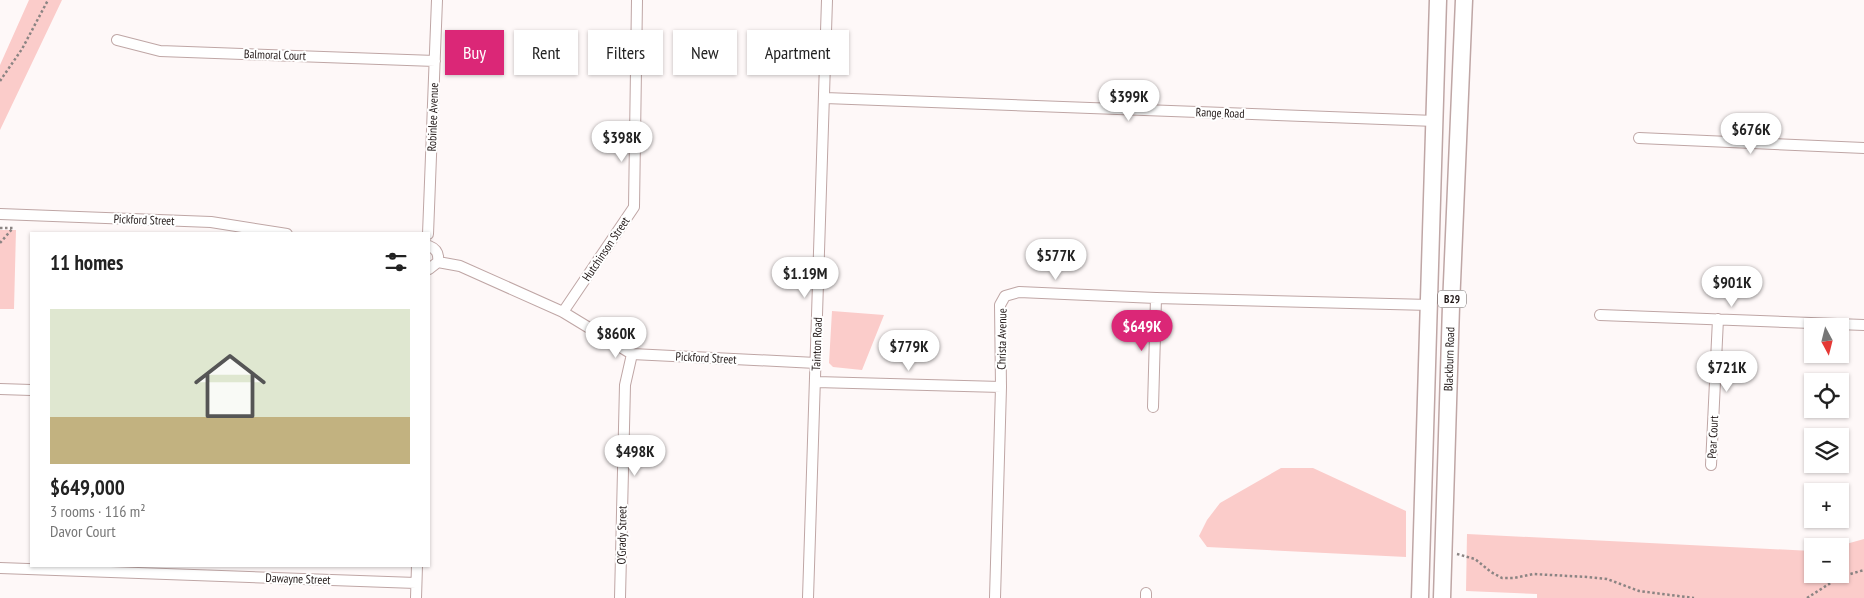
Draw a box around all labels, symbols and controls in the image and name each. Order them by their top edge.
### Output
chip: Buy [445,30,504,75]
chip: Rent [514,30,578,75]
chip: Filters [588,30,663,75]
chip: New [673,30,737,75]
chip: Apartment [747,30,849,75]
street label: Balmoral Court [244,46,307,63]
pin: $399K [1094,80,1164,122]
street label: Robinlee Avenue [424,82,441,152]
text: $399K [1110,86,1148,106]
street label: Range Road [1195,104,1245,121]
pin: $676K [1716,112,1786,155]
text: $676K [1732,119,1770,139]
pin: $398K [587,120,657,163]
text: $398K [603,127,641,147]
street label: Pickford Street [113,211,175,228]
street label: Hutchinson Street [579,213,633,284]
pin: $577K [1021,238,1091,281]
text: $577K [1037,245,1075,265]
icon: filters [382,248,410,276]
text: 11 homes [50,249,123,276]
pin: $1.19M [764,256,846,299]
text: $1.19M [783,263,827,283]
pin: $901K [1697,266,1767,308]
text: $901K [1713,272,1751,292]
road number: B29 [1438,290,1466,308]
street label: Christa Avenue [993,308,1010,370]
pin: $649K [1107,310,1177,352]
pin: $860K [581,316,651,359]
text: $649K [1123,316,1161,336]
street label: Tainton Road [808,317,825,371]
north arrow [1804,318,1849,362]
map controls [1804,318,1849,583]
text: $860K [597,323,635,343]
street label: Blackburn Road [1440,327,1457,391]
pin: $779K [874,330,944,372]
text: $779K [890,336,928,356]
icon: home [185,341,275,431]
street label: Pickford Street [675,348,738,367]
pin: $721K [1692,350,1762,393]
text: $721K [1708,357,1746,377]
button: locate [1804,373,1849,418]
street label: Pear Court [1704,414,1721,459]
button: layers [1804,428,1849,473]
pin: $498K [600,434,670,477]
text: $498K [616,441,654,461]
text: $649,000 [50,474,125,501]
button: + [1804,483,1849,528]
text: 3 rooms · 116 m² [50,501,146,521]
street label: O'Grady Street [613,505,630,564]
text: Davor Court [50,521,116,541]
button: − [1804,538,1849,583]
street label: Dawayne Street [265,570,332,587]

